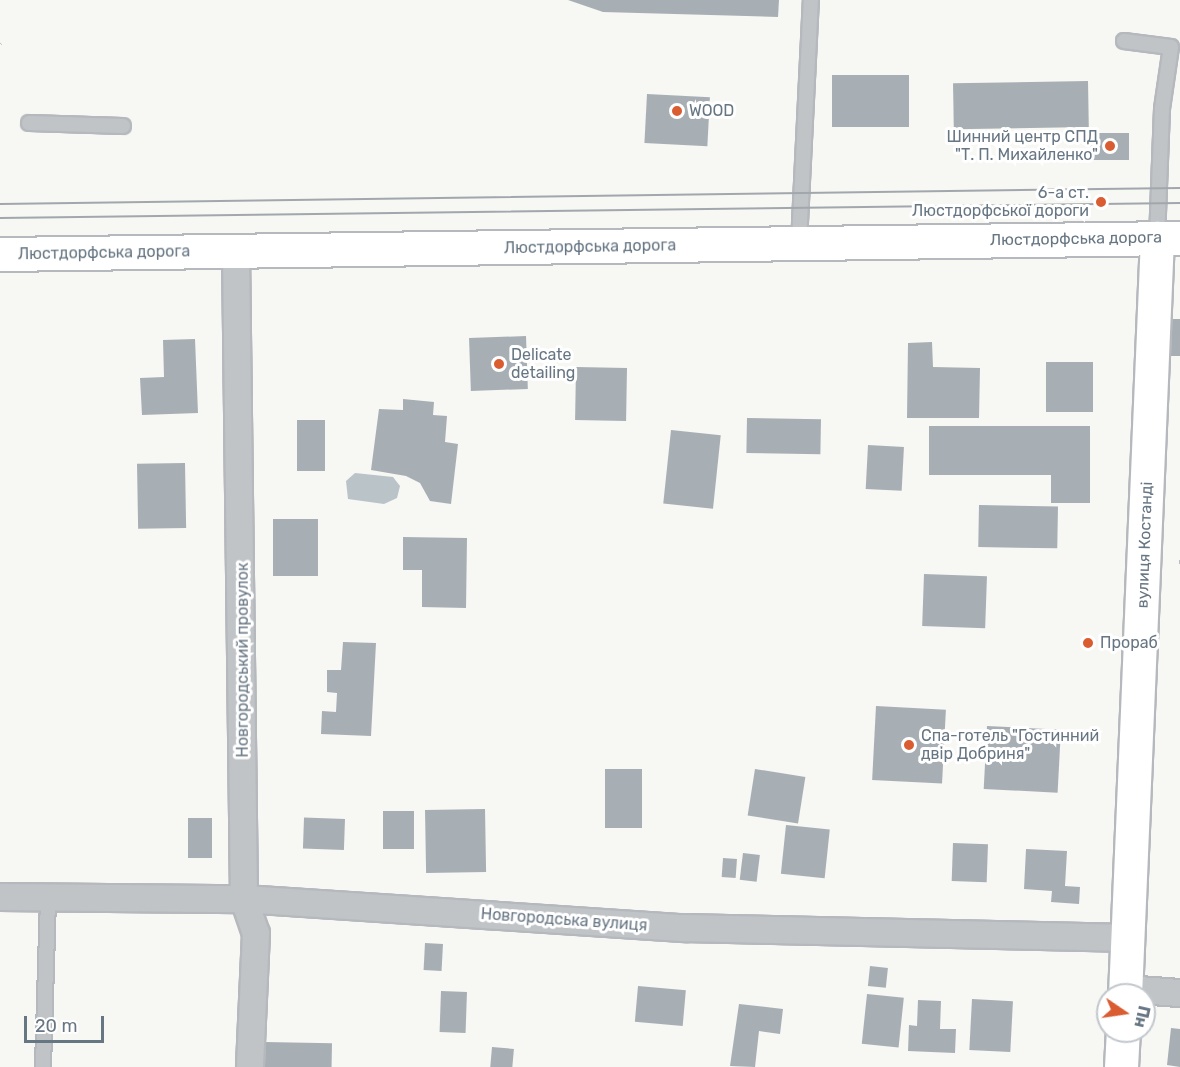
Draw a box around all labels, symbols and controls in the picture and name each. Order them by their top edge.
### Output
place label: WOOD [689,101,734,121]
marker: WOOD [670,104,684,118]
place label: Шинний центр СПД "Т. П. Михайленко" [946,127,1098,165]
marker: Шинний центр СПД "Т. П. Михайленко" [1103,139,1117,153]
place label: 6-а ст. Люстдорфської дороги [912,183,1089,221]
marker: 6-а ст. Люстдорфської дороги [1094,195,1108,209]
street label: Люстдорфська дорога [990,228,1162,250]
street label: Люстдорфська дорога [504,236,676,258]
street label: Люстдорфська дорога [18,242,190,264]
place label: Delicate detailing [511,345,575,383]
marker: Delicate detailing [492,357,506,371]
street label: вулиця Костанді [1133,481,1157,609]
street label: Новгородський провулок [233,562,253,758]
place label: Прораб [1100,633,1158,653]
marker: Прораб [1081,636,1095,650]
place label: Спа-готель "Гостинний двір Добриня" [921,726,1099,764]
marker: Спа-готель "Гостинний двір Добриня" [902,738,916,752]
street label: Новгородська вулиця [480,905,648,935]
north arrow [1096,983,1156,1043]
scale bar [27,1004,106,1042]
text: Пн [1130,1004,1154,1030]
text: 20 m [35,1015,77,1037]

